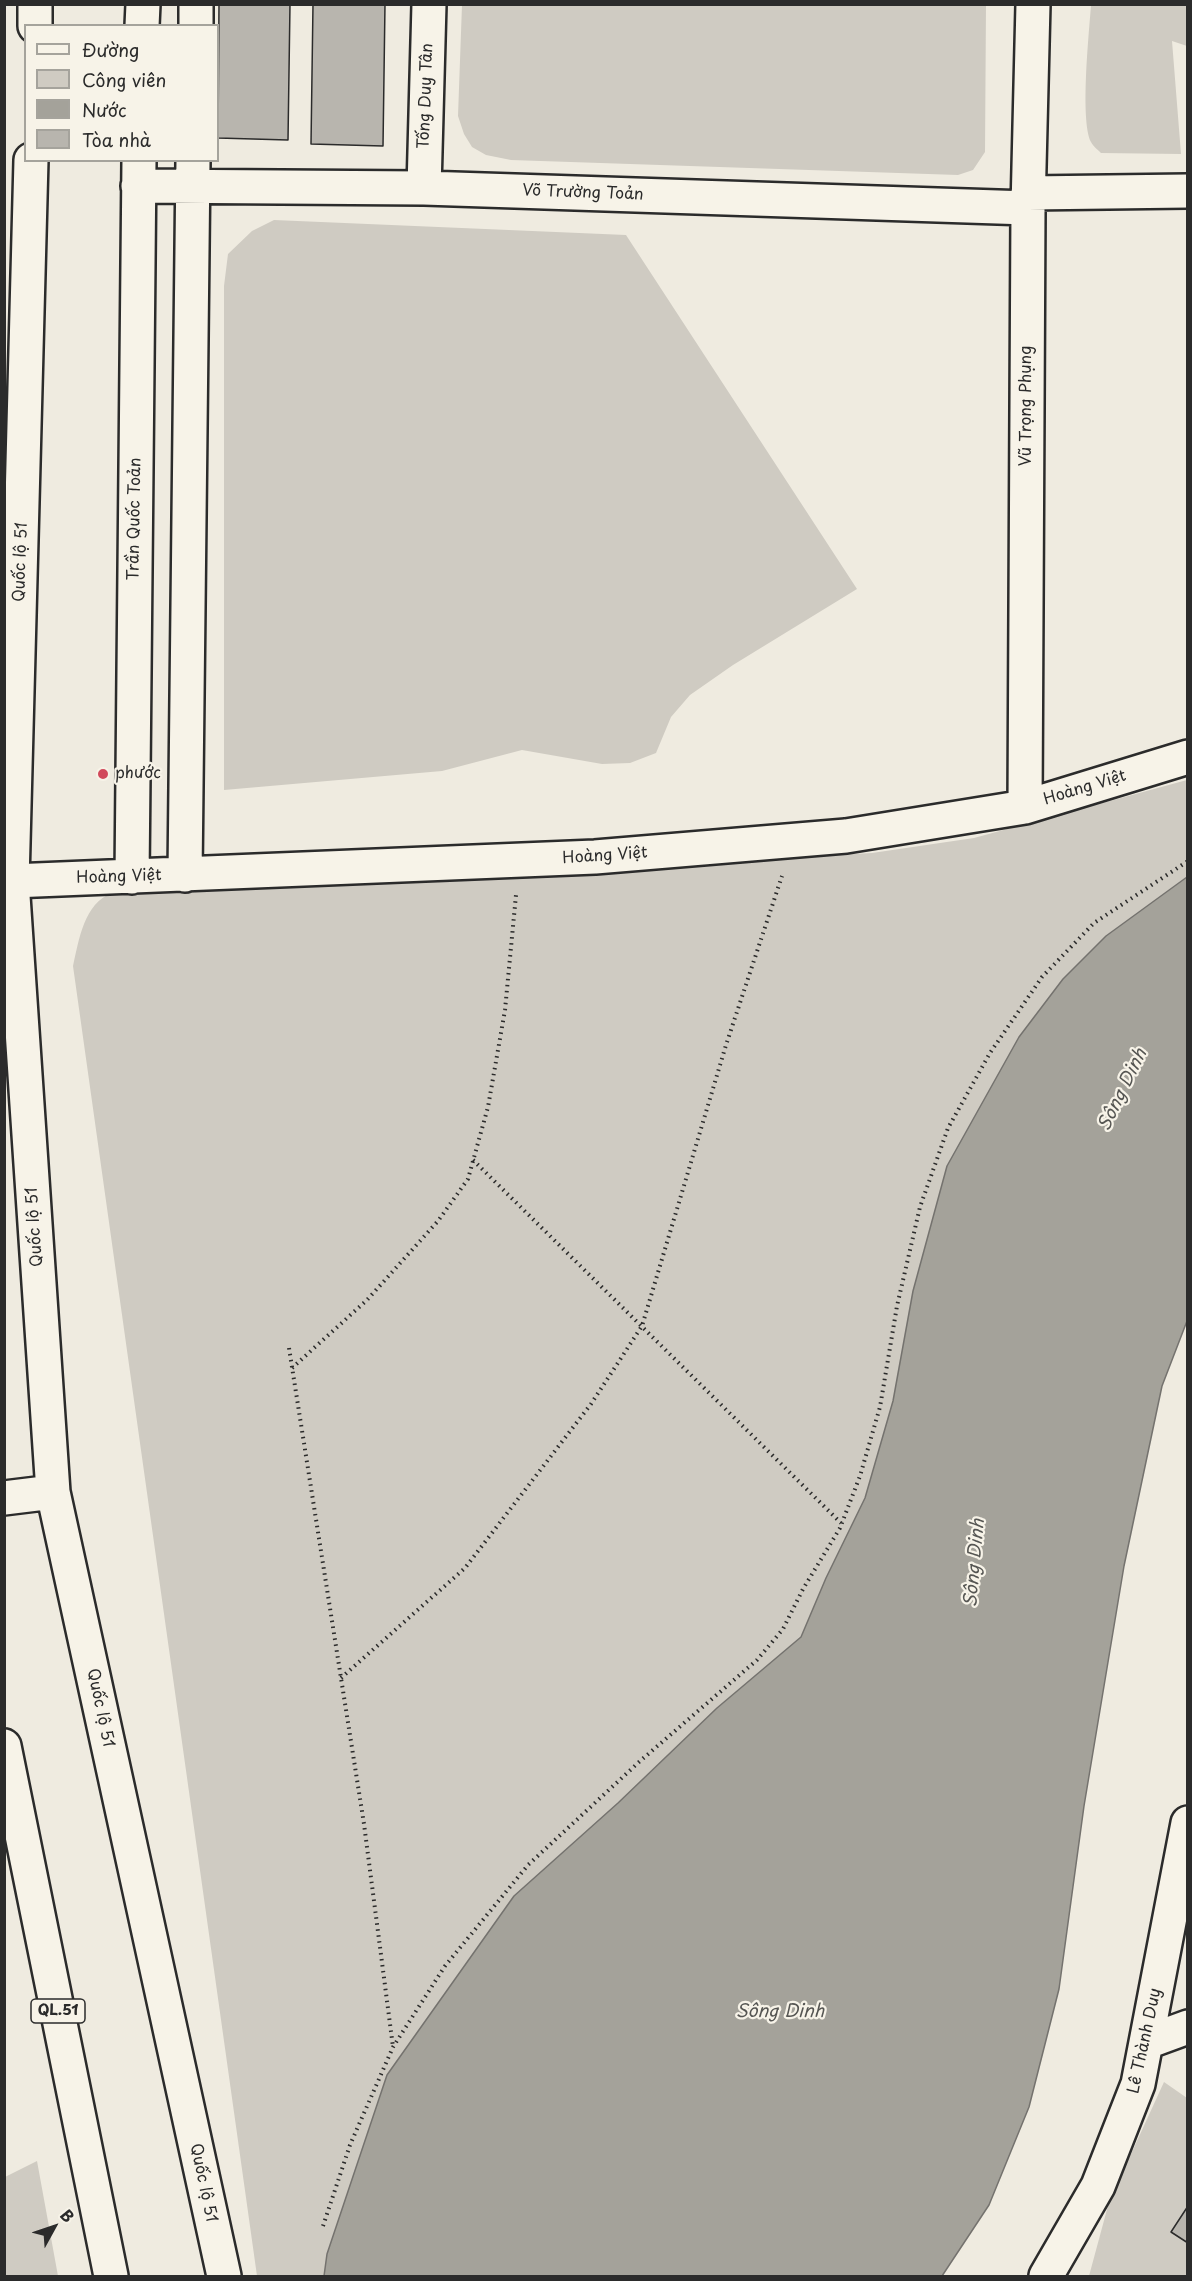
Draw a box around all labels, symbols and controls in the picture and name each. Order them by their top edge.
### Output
legend [24,24,219,162]
text: Đường [82,36,139,63]
street label: Tống Duy Tân [415,43,437,149]
text: Công viên [82,66,166,93]
text: Nước [82,96,126,123]
text: Tòa nhà [82,126,151,153]
street label: Võ Trường Toản [522,181,644,205]
street label: Vũ Trọng Phụng [1017,346,1037,466]
street label: Trần Quốc Toản [124,457,146,581]
street label: Quốc lộ 51 [10,522,32,602]
place label: phước [115,764,161,784]
street label: Hoàng Việt [1041,766,1129,810]
marker: phước [96,767,110,781]
street label: Hoàng Việt [562,843,648,869]
street label: Hoàng Việt [76,866,162,888]
water label: Sông Dinh [1094,1045,1152,1135]
street label: Quốc lộ 51 [23,1186,47,1268]
water label: Sông Dinh [960,1518,990,1608]
street label: Quốc lộ 51 [82,1667,118,1749]
street label: Lê Thành Duy [1124,1986,1166,2096]
road number: QL.51 [31,1999,85,2023]
water label: Sông Dinh [736,2001,824,2023]
street label: Quốc lộ 51 [185,2142,221,2224]
north arrow [24,2197,84,2257]
text: B [55,2204,81,2227]

